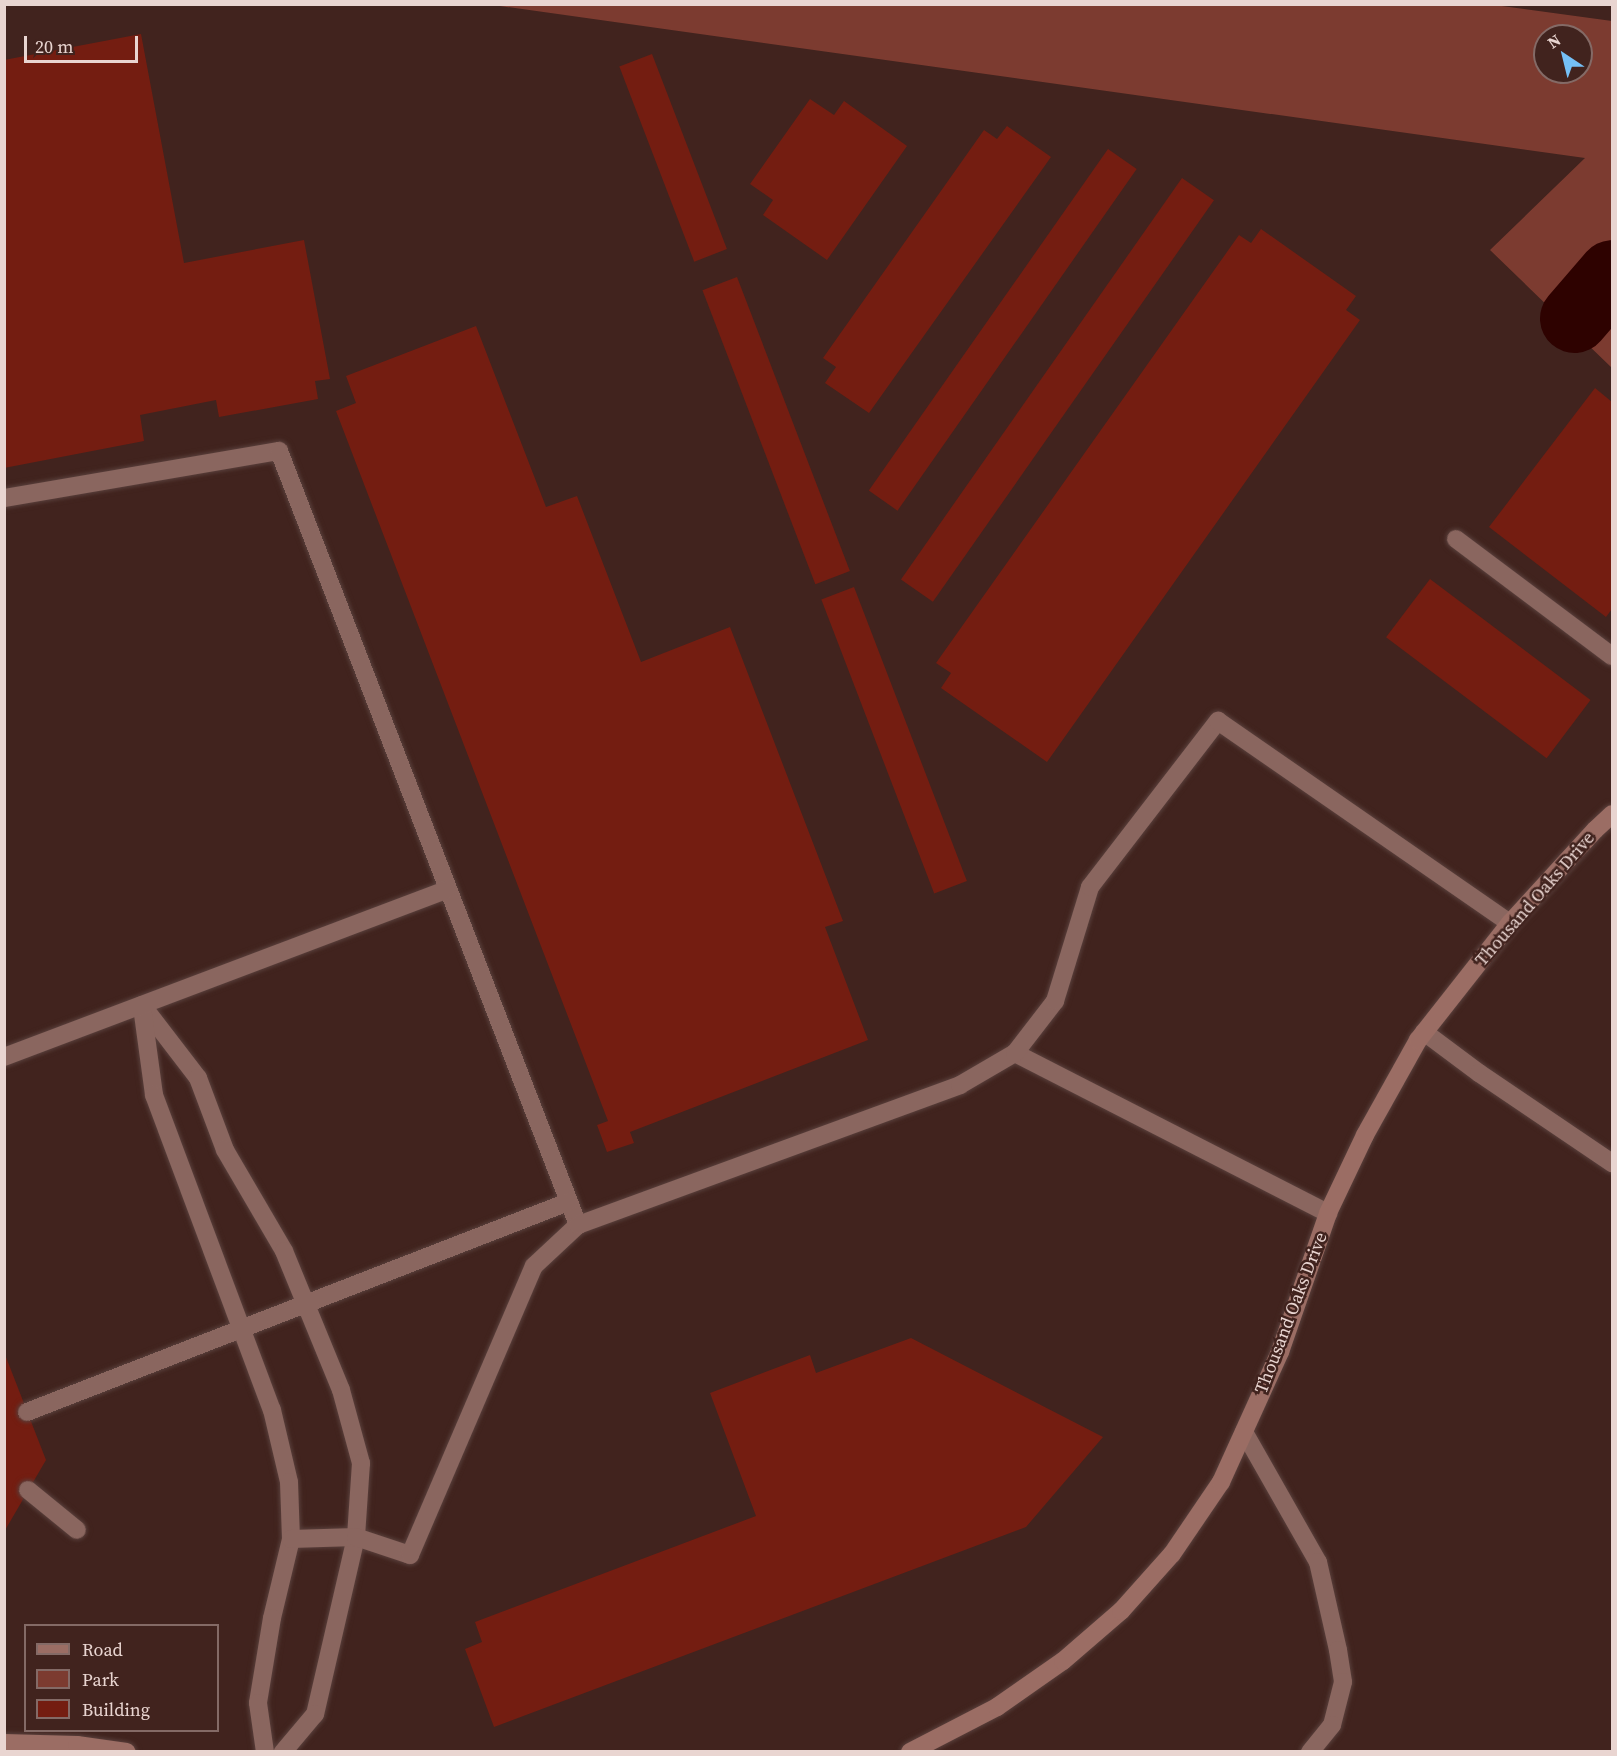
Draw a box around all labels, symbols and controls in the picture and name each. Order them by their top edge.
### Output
scale bar [27,24,141,62]
north arrow [1533,24,1593,84]
text: N [1543,29,1565,53]
text: 20 m [35,34,73,59]
street label: Thousand Oaks Drive [1471,827,1599,971]
street label: Thousand Oaks Drive [1250,1229,1332,1397]
legend [24,1624,219,1732]
text: Road [82,1637,123,1662]
text: Park [82,1667,119,1692]
text: Building [82,1697,150,1722]

